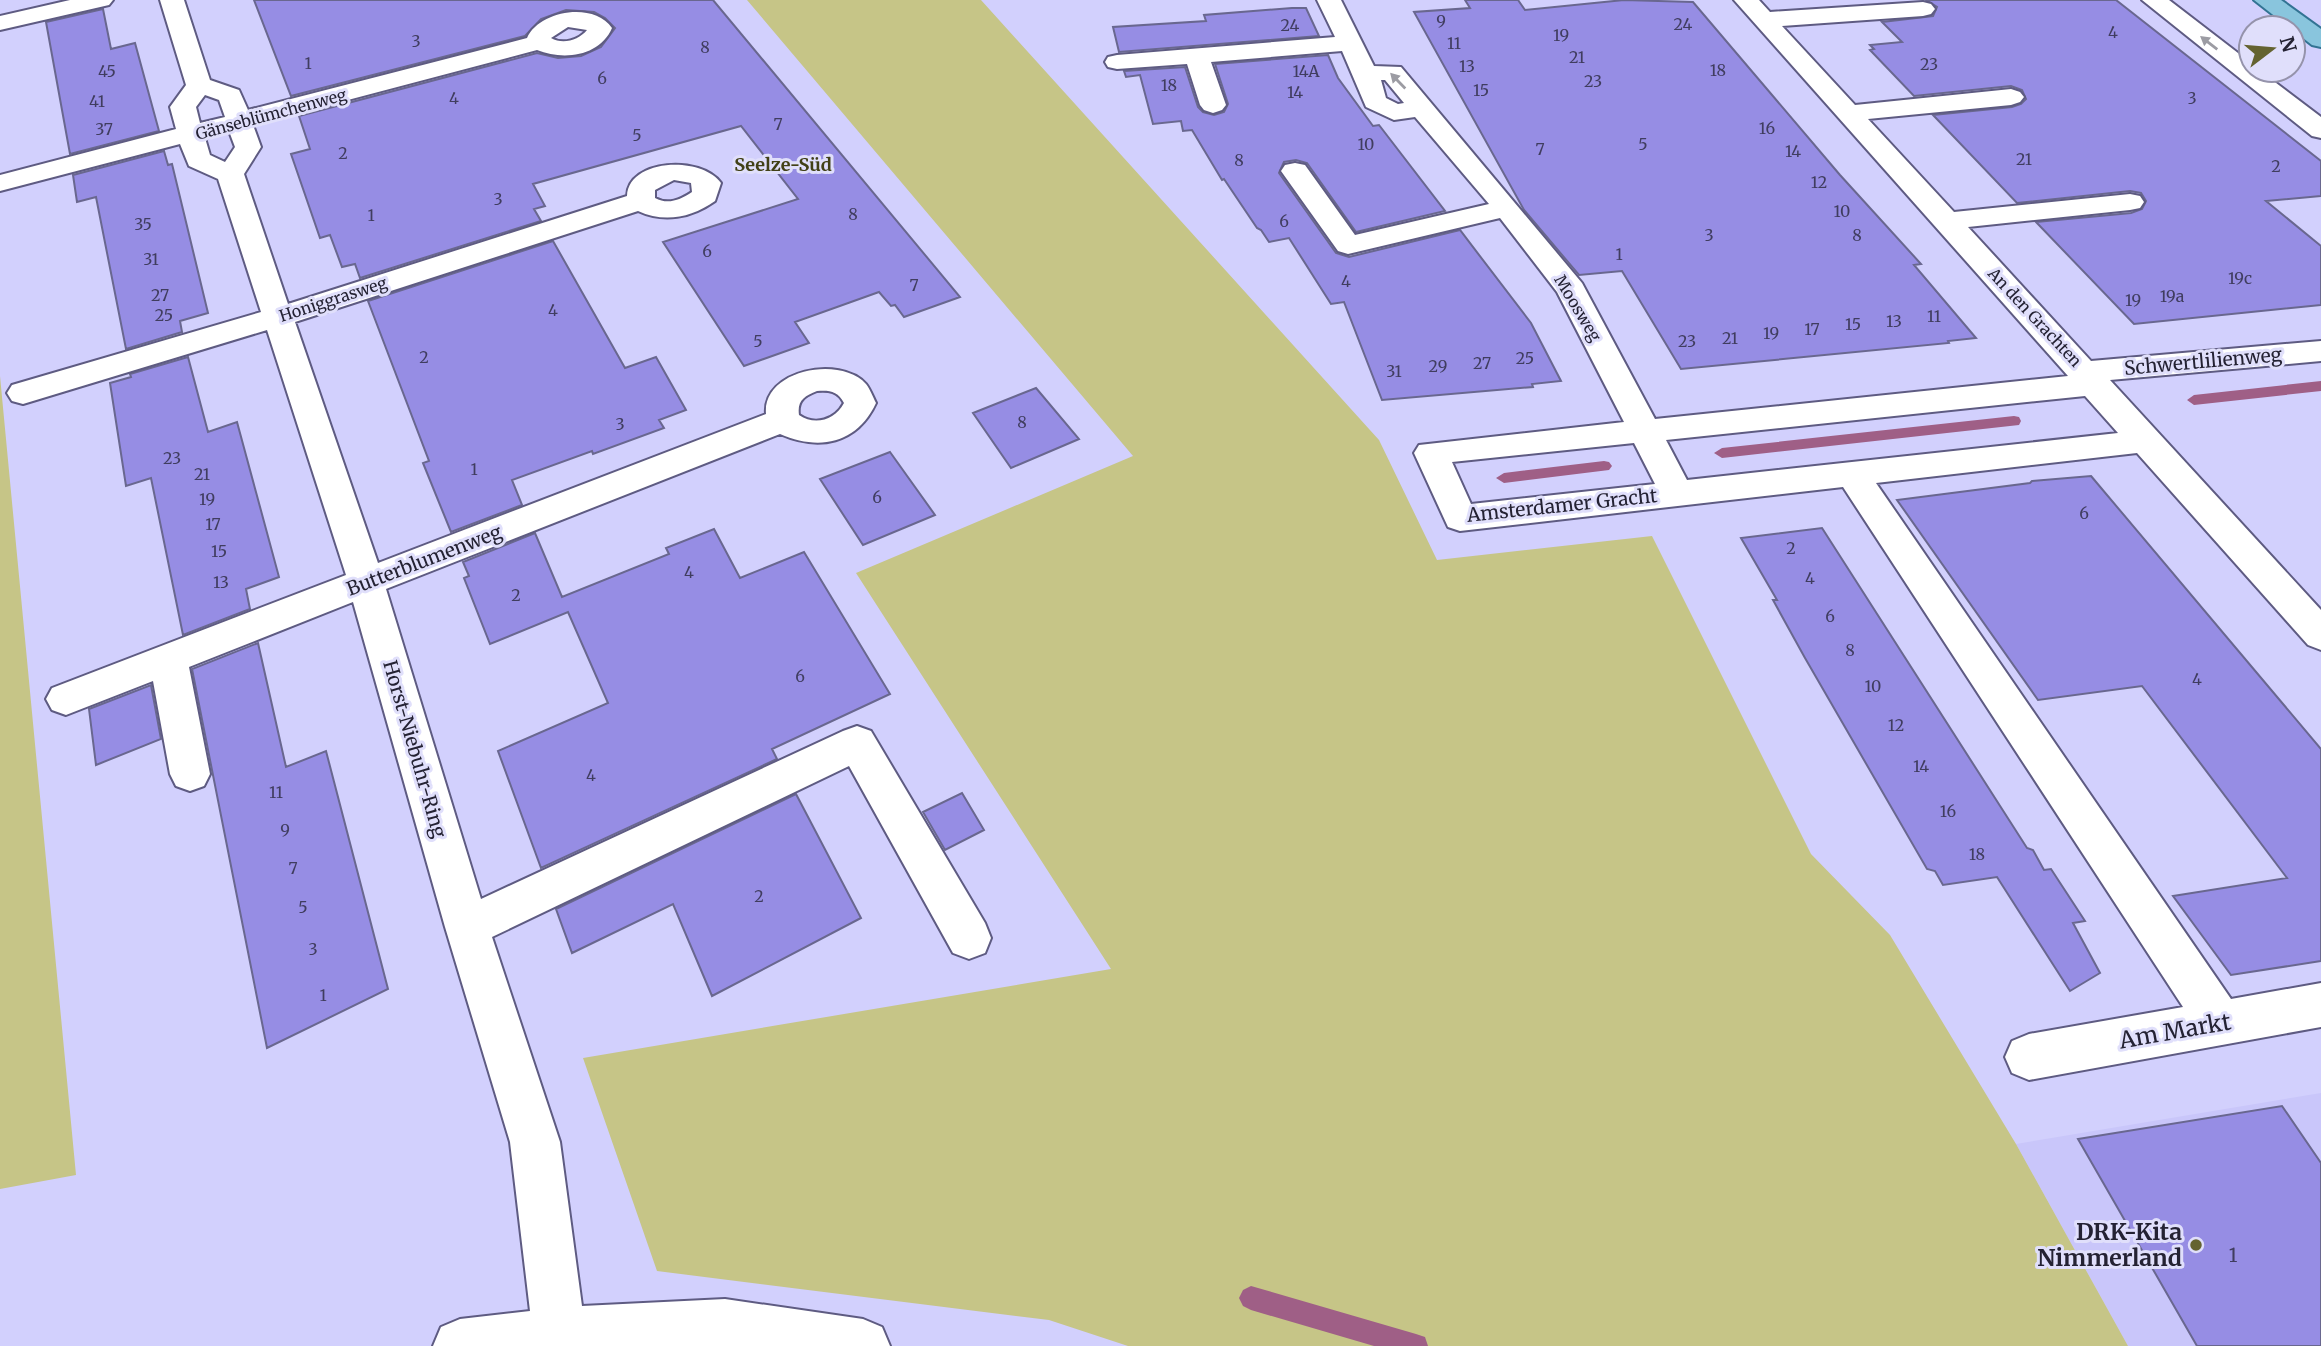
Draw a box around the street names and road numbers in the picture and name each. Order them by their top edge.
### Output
street label: Gänseblümchenweg [193,84,349,144]
street label: An den Grachten [1983,263,2086,371]
street label: Moosweg [1550,271,1606,345]
street label: Honiggrasweg [277,272,390,326]
street label: Schwertlilienweg [2123,342,2284,380]
street label: Amsterdamer Gracht [1465,483,1659,527]
street label: Butterblumenweg [343,519,505,601]
street label: Horst-Niebuhr-Ring [378,657,452,841]
street label: Am Markt [2116,1006,2233,1055]

